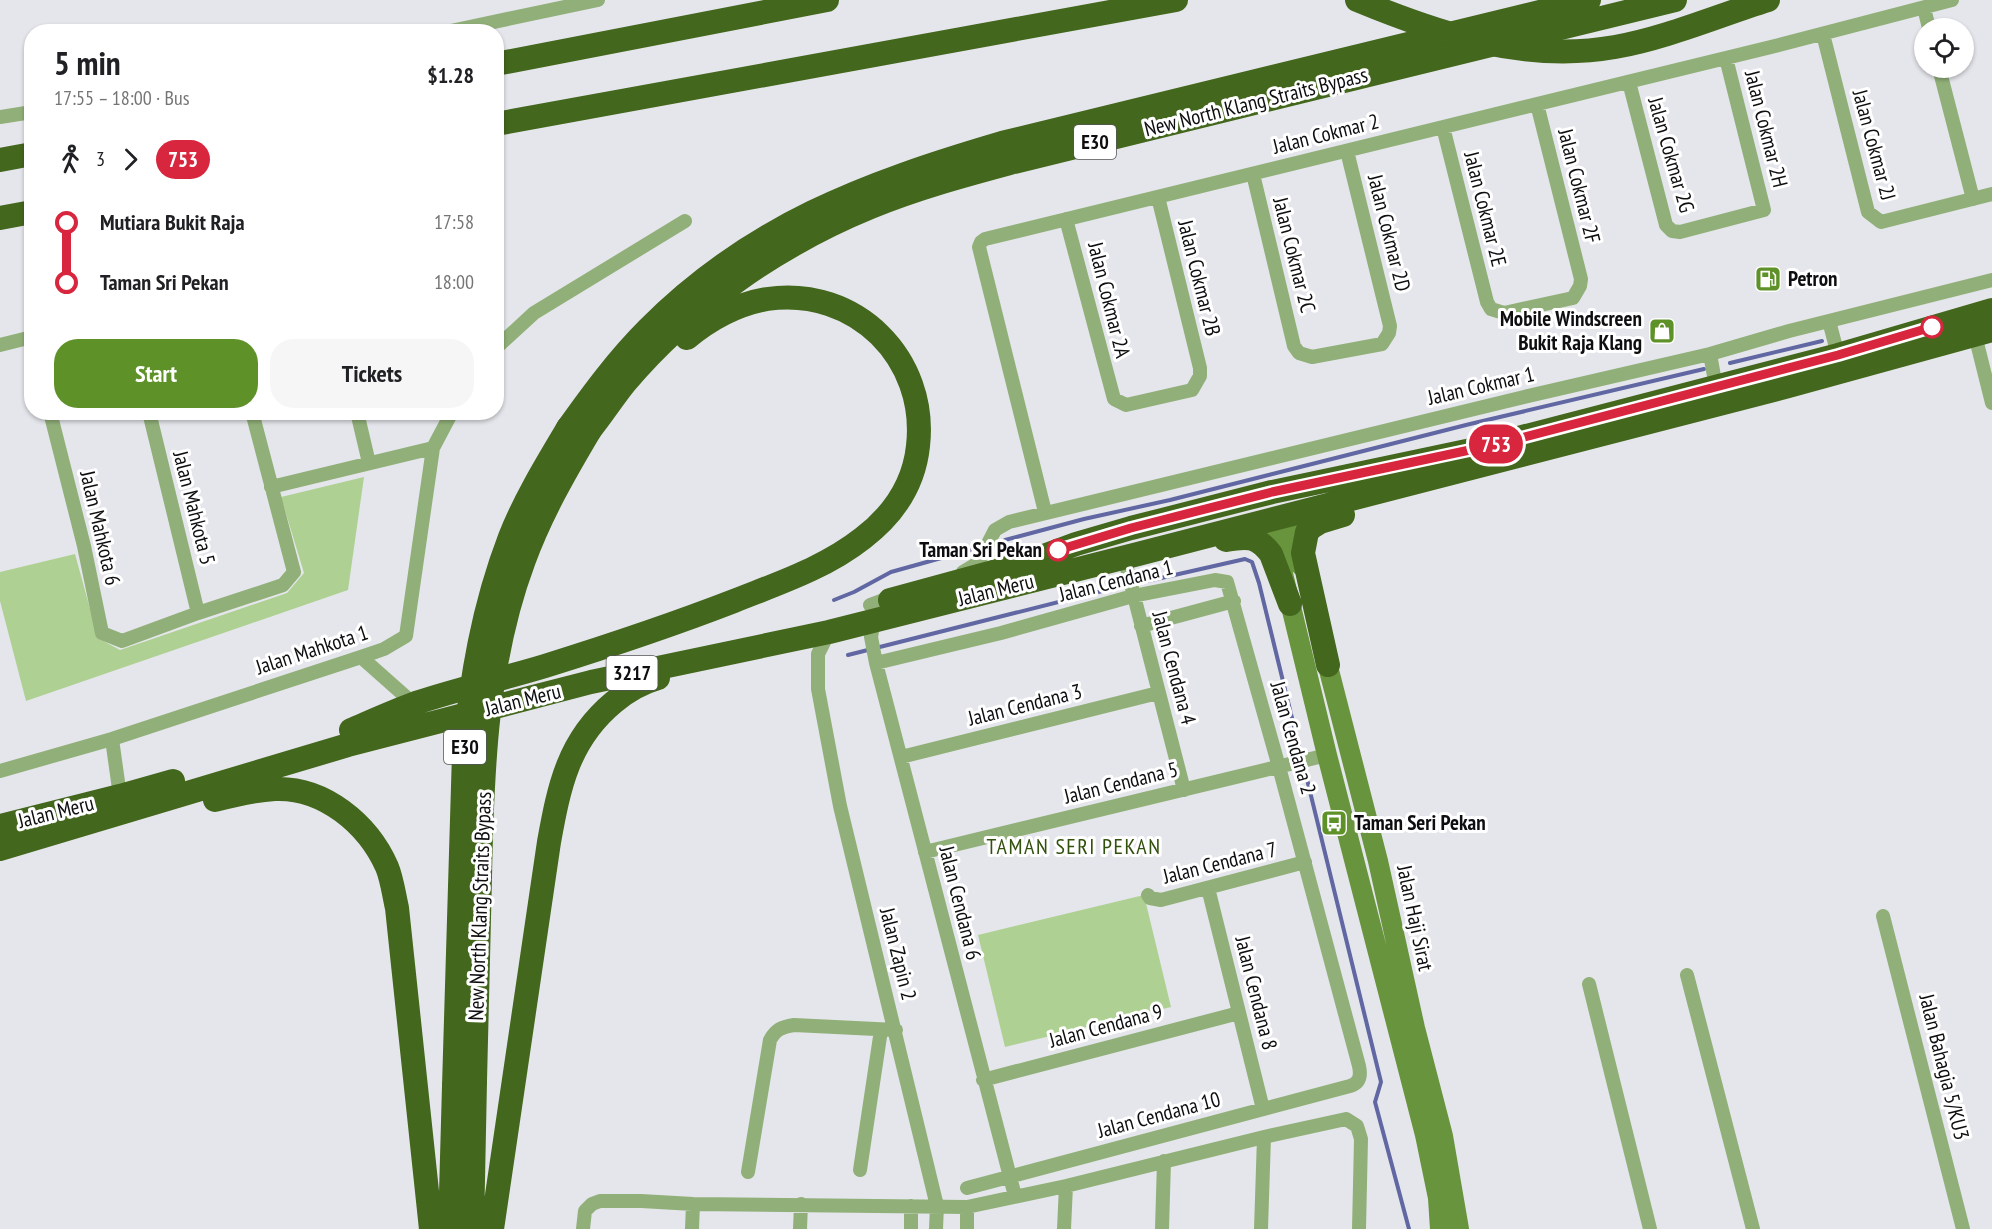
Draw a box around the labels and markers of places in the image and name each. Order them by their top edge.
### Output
fuel station icon: Petron [1753,264,1783,294]
place label: Petron [1788,265,1837,292]
place label: Mobile Windscreen Bukit Raja Klang [1500,305,1642,356]
shop icon: Mobile Windscreen Bukit Raja Klang [1647,316,1677,346]
unlabelled marker [1921,316,1943,338]
place label: Taman Sri Pekan [919,536,1042,563]
marker: Taman Sri Pekan [1047,539,1069,561]
bus stop icon: Taman Seri Pekan [1319,808,1349,838]
place label: Taman Seri Pekan [1354,809,1486,836]

